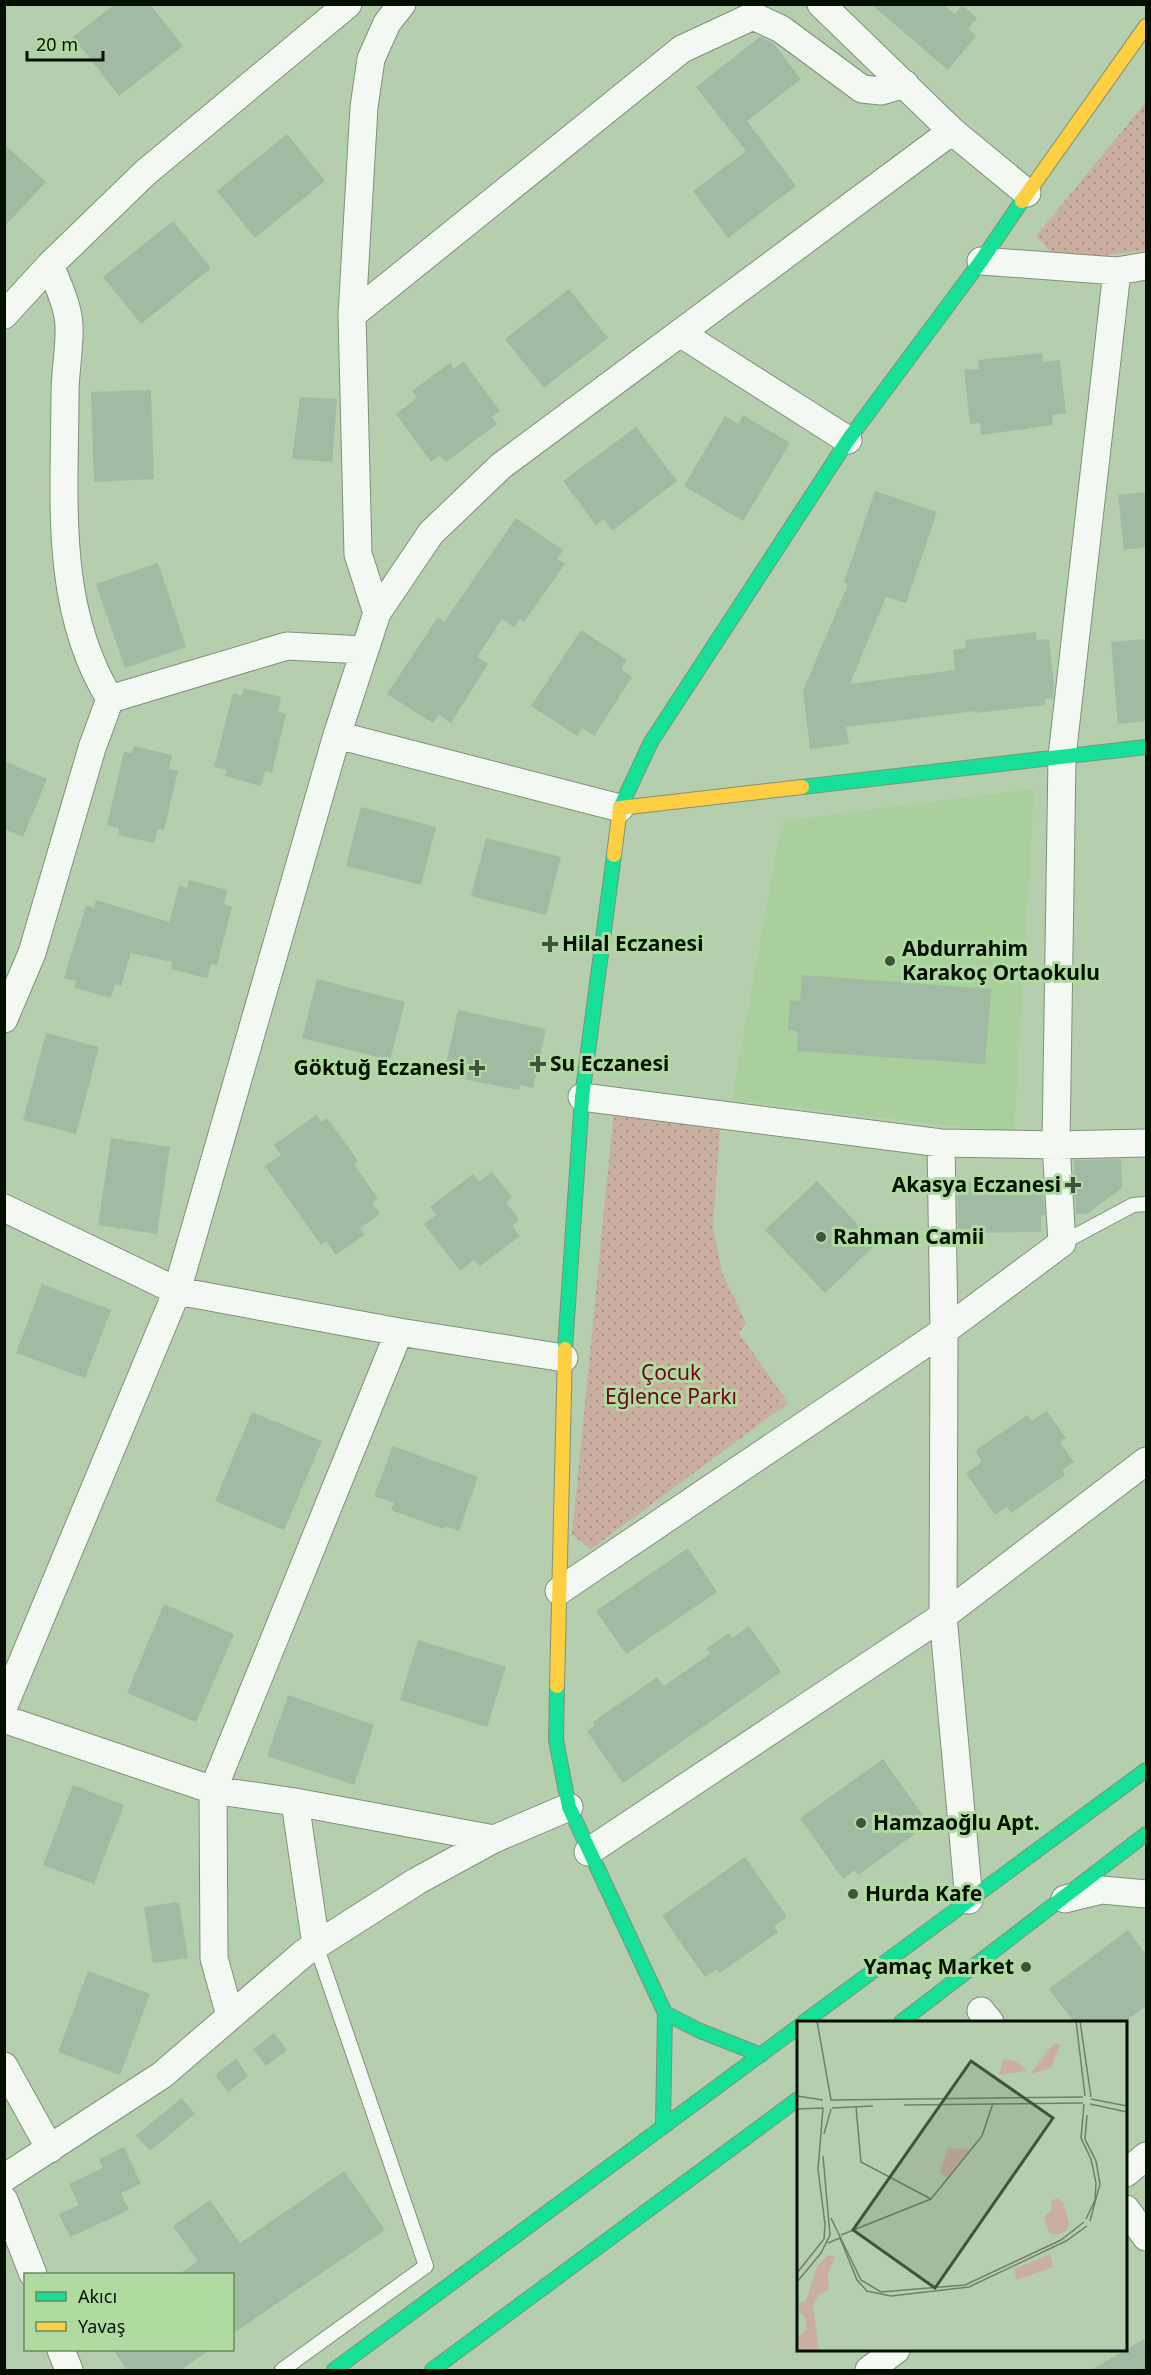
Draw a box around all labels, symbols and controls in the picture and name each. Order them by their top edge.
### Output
scale bar [27,24,104,62]
text: 20 m [36,32,78,56]
place label: Hilal Eczanesi [562,929,703,957]
place label: Abdurrahim Karakoç Ortaokulu [902,934,1100,986]
marker: Hilal Eczanesi [543,937,557,951]
marker: Abdurrahim Karakoç Ortaokulu [883,954,897,968]
place label: Su Eczanesi [550,1049,669,1077]
place label: Göktuğ Eczanesi [294,1053,465,1081]
marker: Su Eczanesi [531,1057,545,1071]
marker: Göktuğ Eczanesi [470,1061,484,1075]
place label: Akasya Eczanesi [892,1170,1061,1198]
marker: Akasya Eczanesi [1066,1178,1080,1192]
place label: Rahman Camii [833,1222,984,1250]
marker: Rahman Camii [814,1230,828,1244]
park label: Çocuk Eğlence Parkı [605,1358,737,1410]
place label: Hamzaoğlu Apt. [873,1808,1040,1836]
marker: Hamzaoğlu Apt. [854,1816,868,1830]
place label: Hurda Kafe [865,1879,982,1907]
marker: Hurda Kafe [846,1887,860,1901]
place label: Yamaç Market [864,1952,1014,1980]
marker: Yamaç Market [1019,1960,1033,1974]
inset map [797,2021,1127,2351]
legend [24,2273,234,2351]
text: Akıcı [78,2284,117,2308]
text: Yavaş [78,2314,125,2338]

